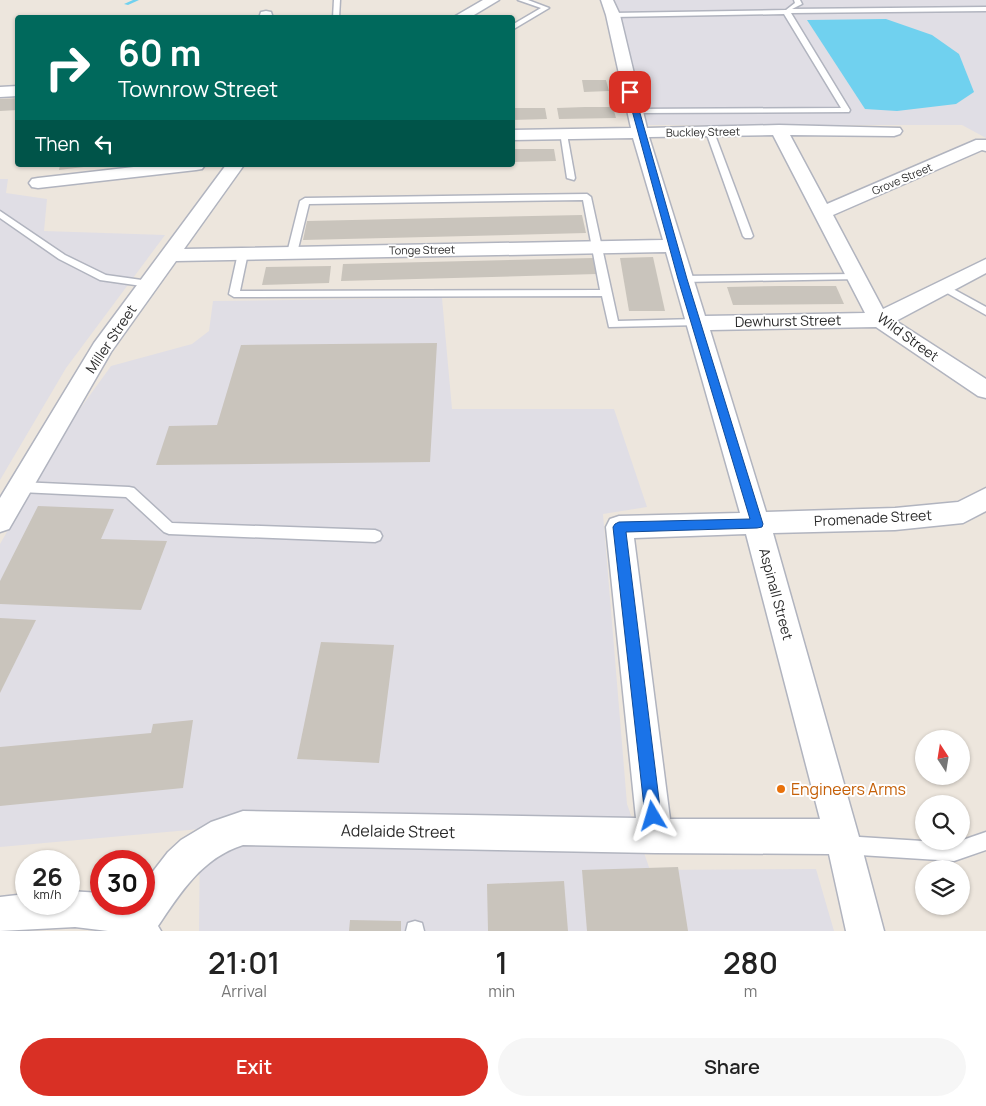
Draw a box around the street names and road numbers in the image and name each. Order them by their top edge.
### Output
street label: Buckley Street [666,123,740,140]
street label: Grove Street [869,159,934,198]
street label: Tonge Street [389,241,455,258]
street label: Miller Street [81,300,141,377]
street label: Wild Street [874,308,943,366]
street label: Dewhurst Street [735,310,842,331]
street label: Promenade Street [814,505,933,530]
street label: Aspinall Street [755,546,798,642]
street label: Adelaide Street [341,819,455,843]

